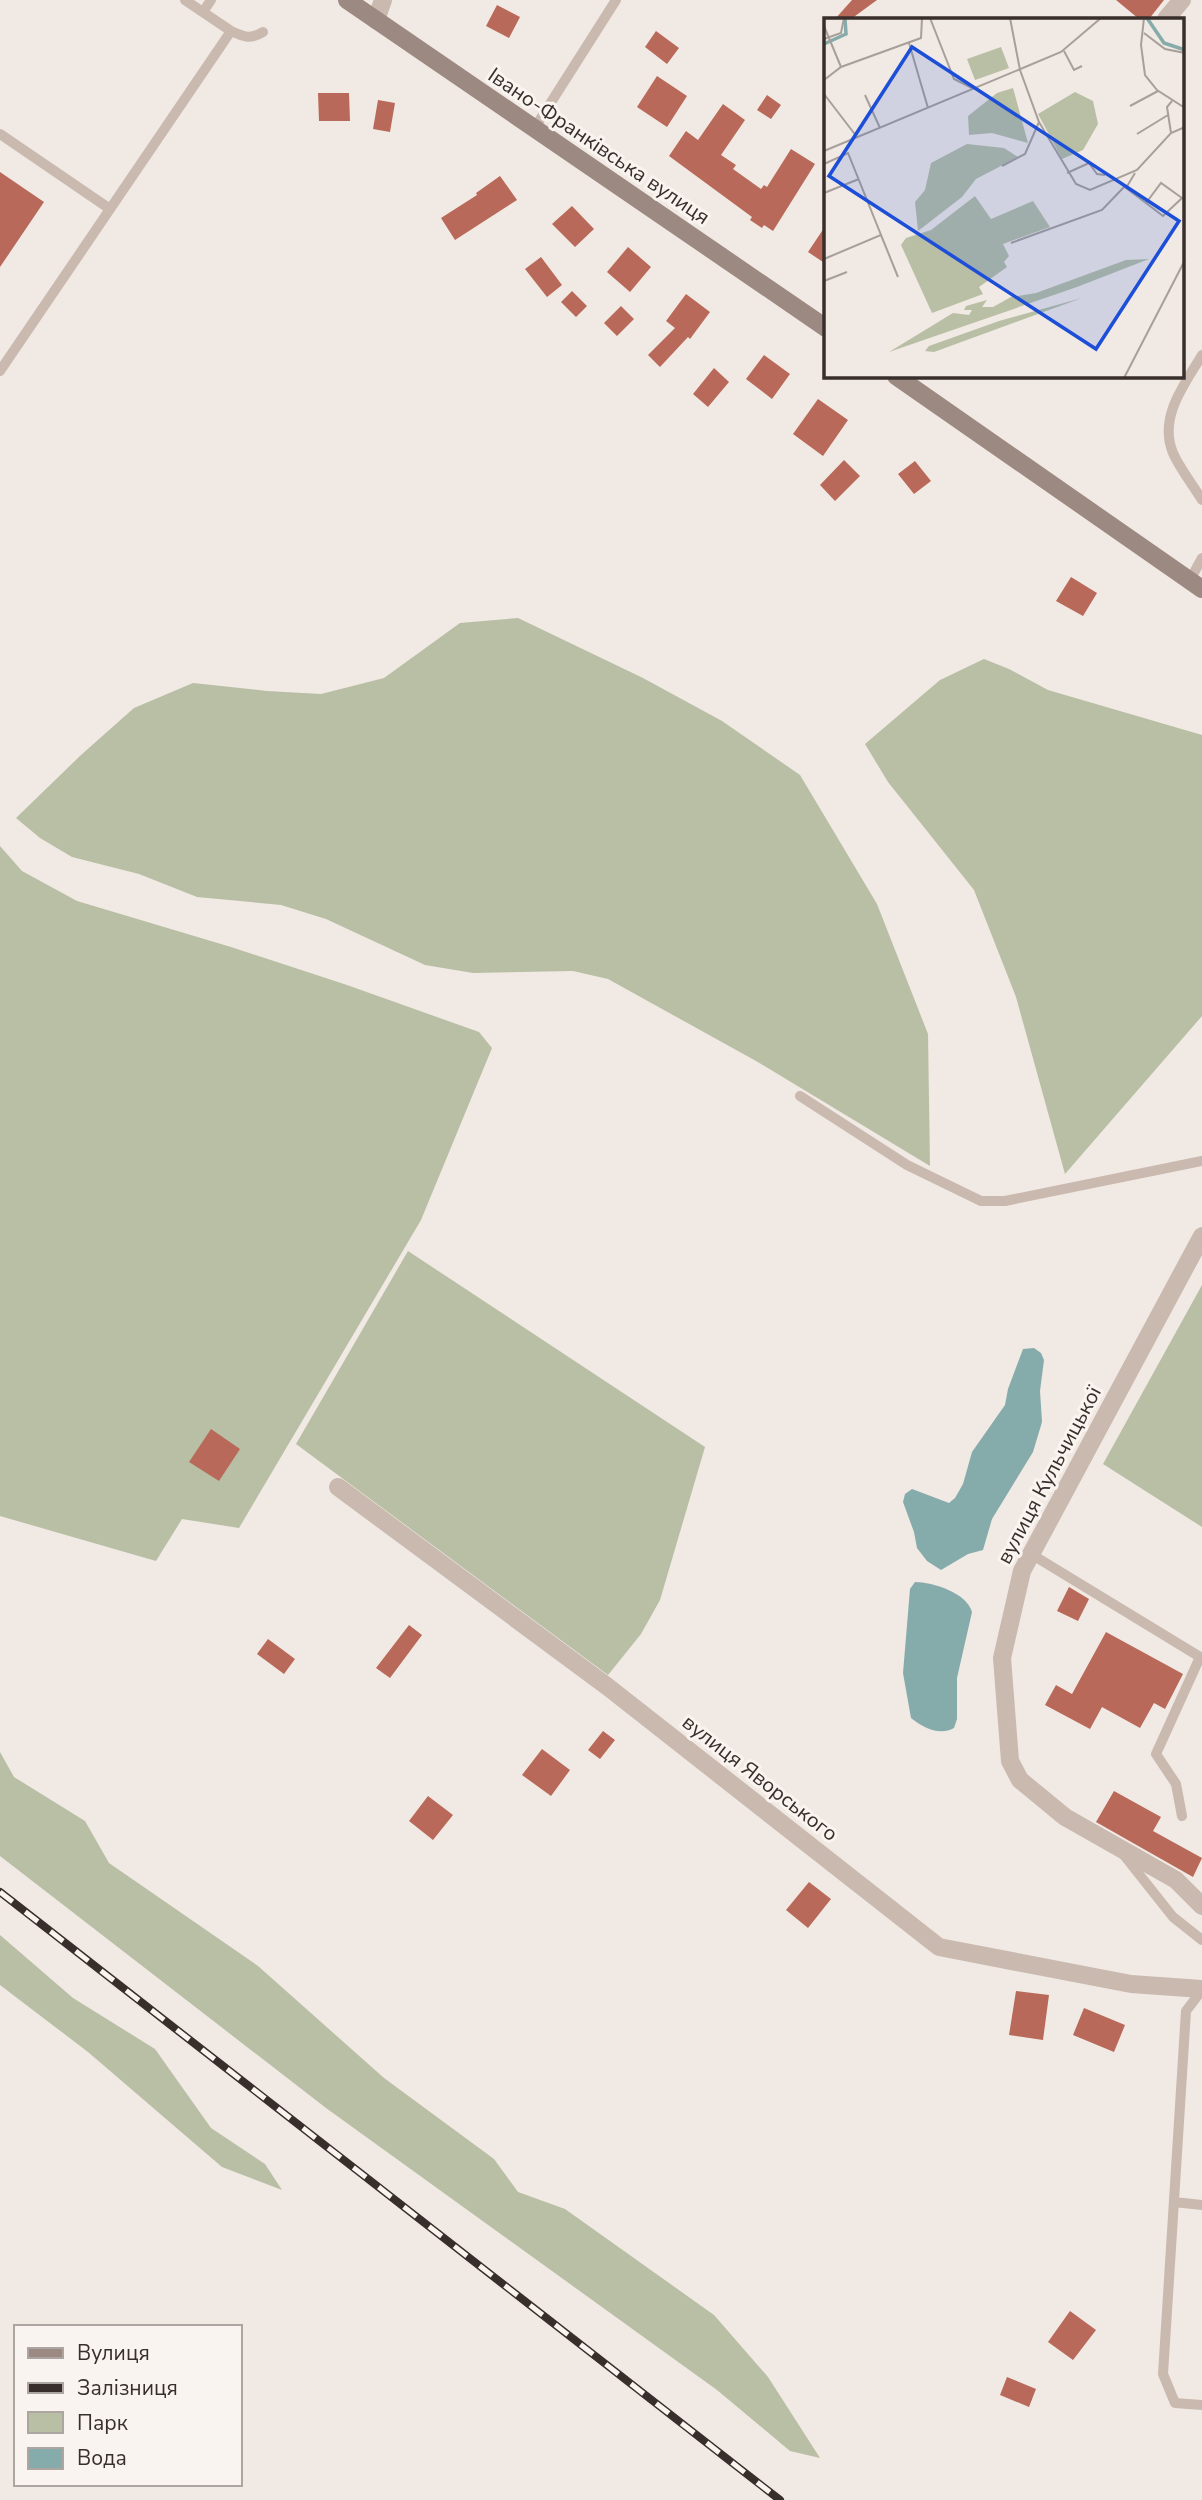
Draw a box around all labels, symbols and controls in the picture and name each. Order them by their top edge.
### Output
inset map [824,18,1184,378]
street label: Івано-Франківська вулиця [483,61,715,231]
street label: вулиця Кульчицької [990,1380,1108,1569]
street label: вулиця Яворського [676,1708,844,1848]
legend [14,2325,242,2486]
text: Вулиця [77,2339,150,2367]
text: Залізниця [77,2374,178,2402]
text: Парк [77,2409,129,2437]
text: Вода [77,2444,127,2472]

